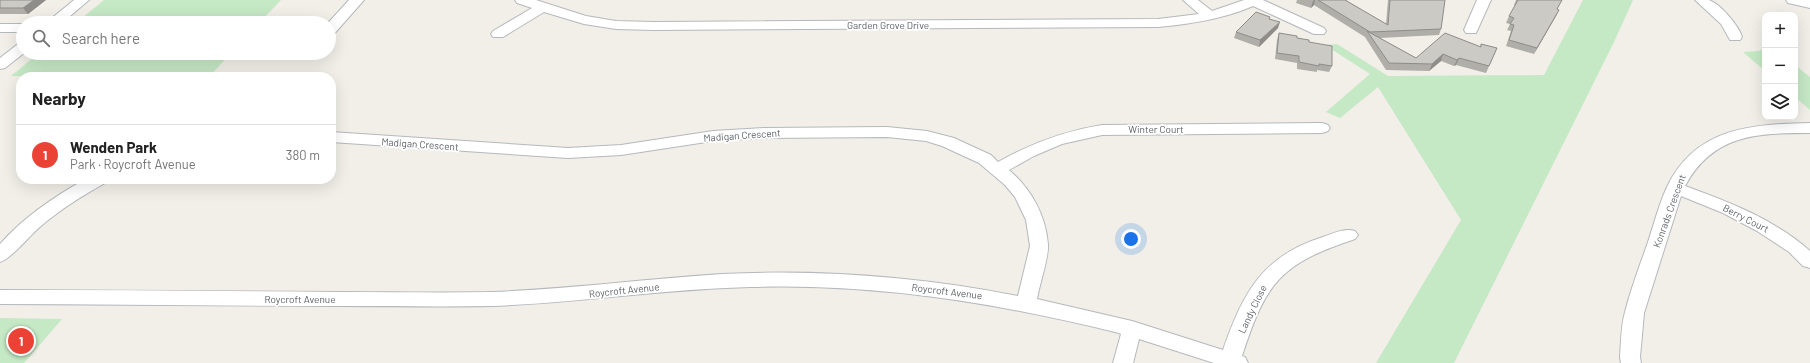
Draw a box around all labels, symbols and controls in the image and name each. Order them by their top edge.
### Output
map controls [1762,12,1798,120]
button: + [1762,12,1798,48]
search box [16,16,336,60]
street label: Garden Grove Drive [847,19,929,31]
icon: search [30,27,52,49]
text: Search here [62,29,140,47]
button: − [1762,48,1798,84]
button: layers [1762,84,1798,120]
text: Nearby [32,88,86,108]
street label: Winter Court [1128,123,1184,135]
street label: Madigan Crescent [703,126,781,144]
street label: Madigan Crescent [381,135,459,153]
text: Wenden Park [70,138,157,156]
text: 1 [43,147,47,163]
text: 380 m [286,147,320,163]
text: Park · Roycroft Avenue [70,156,196,172]
street label: Konrads Crescent [1650,172,1688,249]
street label: Berry Court [1721,201,1771,235]
your location [1121,229,1141,249]
street label: Roycroft Avenue [588,280,660,300]
street label: Roycroft Avenue [911,281,983,301]
street label: Landy Close [1235,283,1269,335]
street label: Roycroft Avenue [265,293,335,305]
pin: 1 [8,326,34,356]

